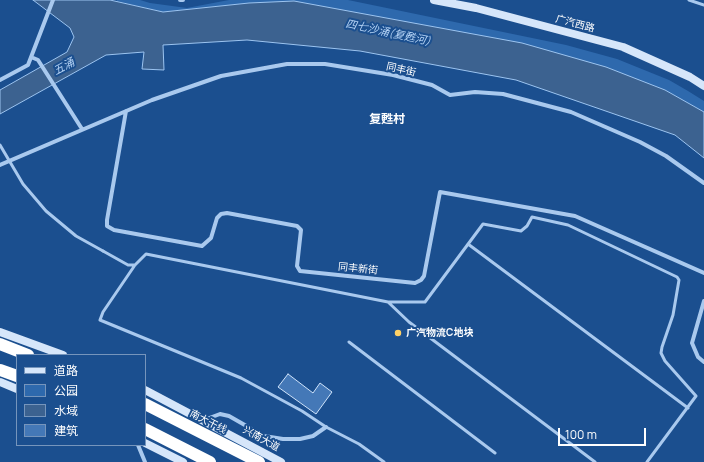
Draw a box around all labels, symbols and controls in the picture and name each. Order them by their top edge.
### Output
street label: 广汽西路 [554,13,596,35]
water label: 四七沙涌(复甦河) [344,18,432,48]
water label: 五涌 [51,56,77,78]
street label: 同丰街 [385,61,417,79]
district label: 复甦村 [369,113,405,127]
street label: 同丰新街 [337,261,379,277]
place label: 广汽物流C地块 [406,327,473,339]
marker: 广汽物流C地块 [393,328,403,338]
legend [16,354,146,446]
text: 道路 [54,362,78,379]
text: 公园 [54,382,78,399]
text: 水域 [54,402,78,419]
street label: 南大干线 [187,408,229,436]
scale bar [560,420,648,446]
text: 建筑 [54,422,78,439]
street label: 兴南大道 [241,424,281,454]
text: 100 m [565,426,597,443]

